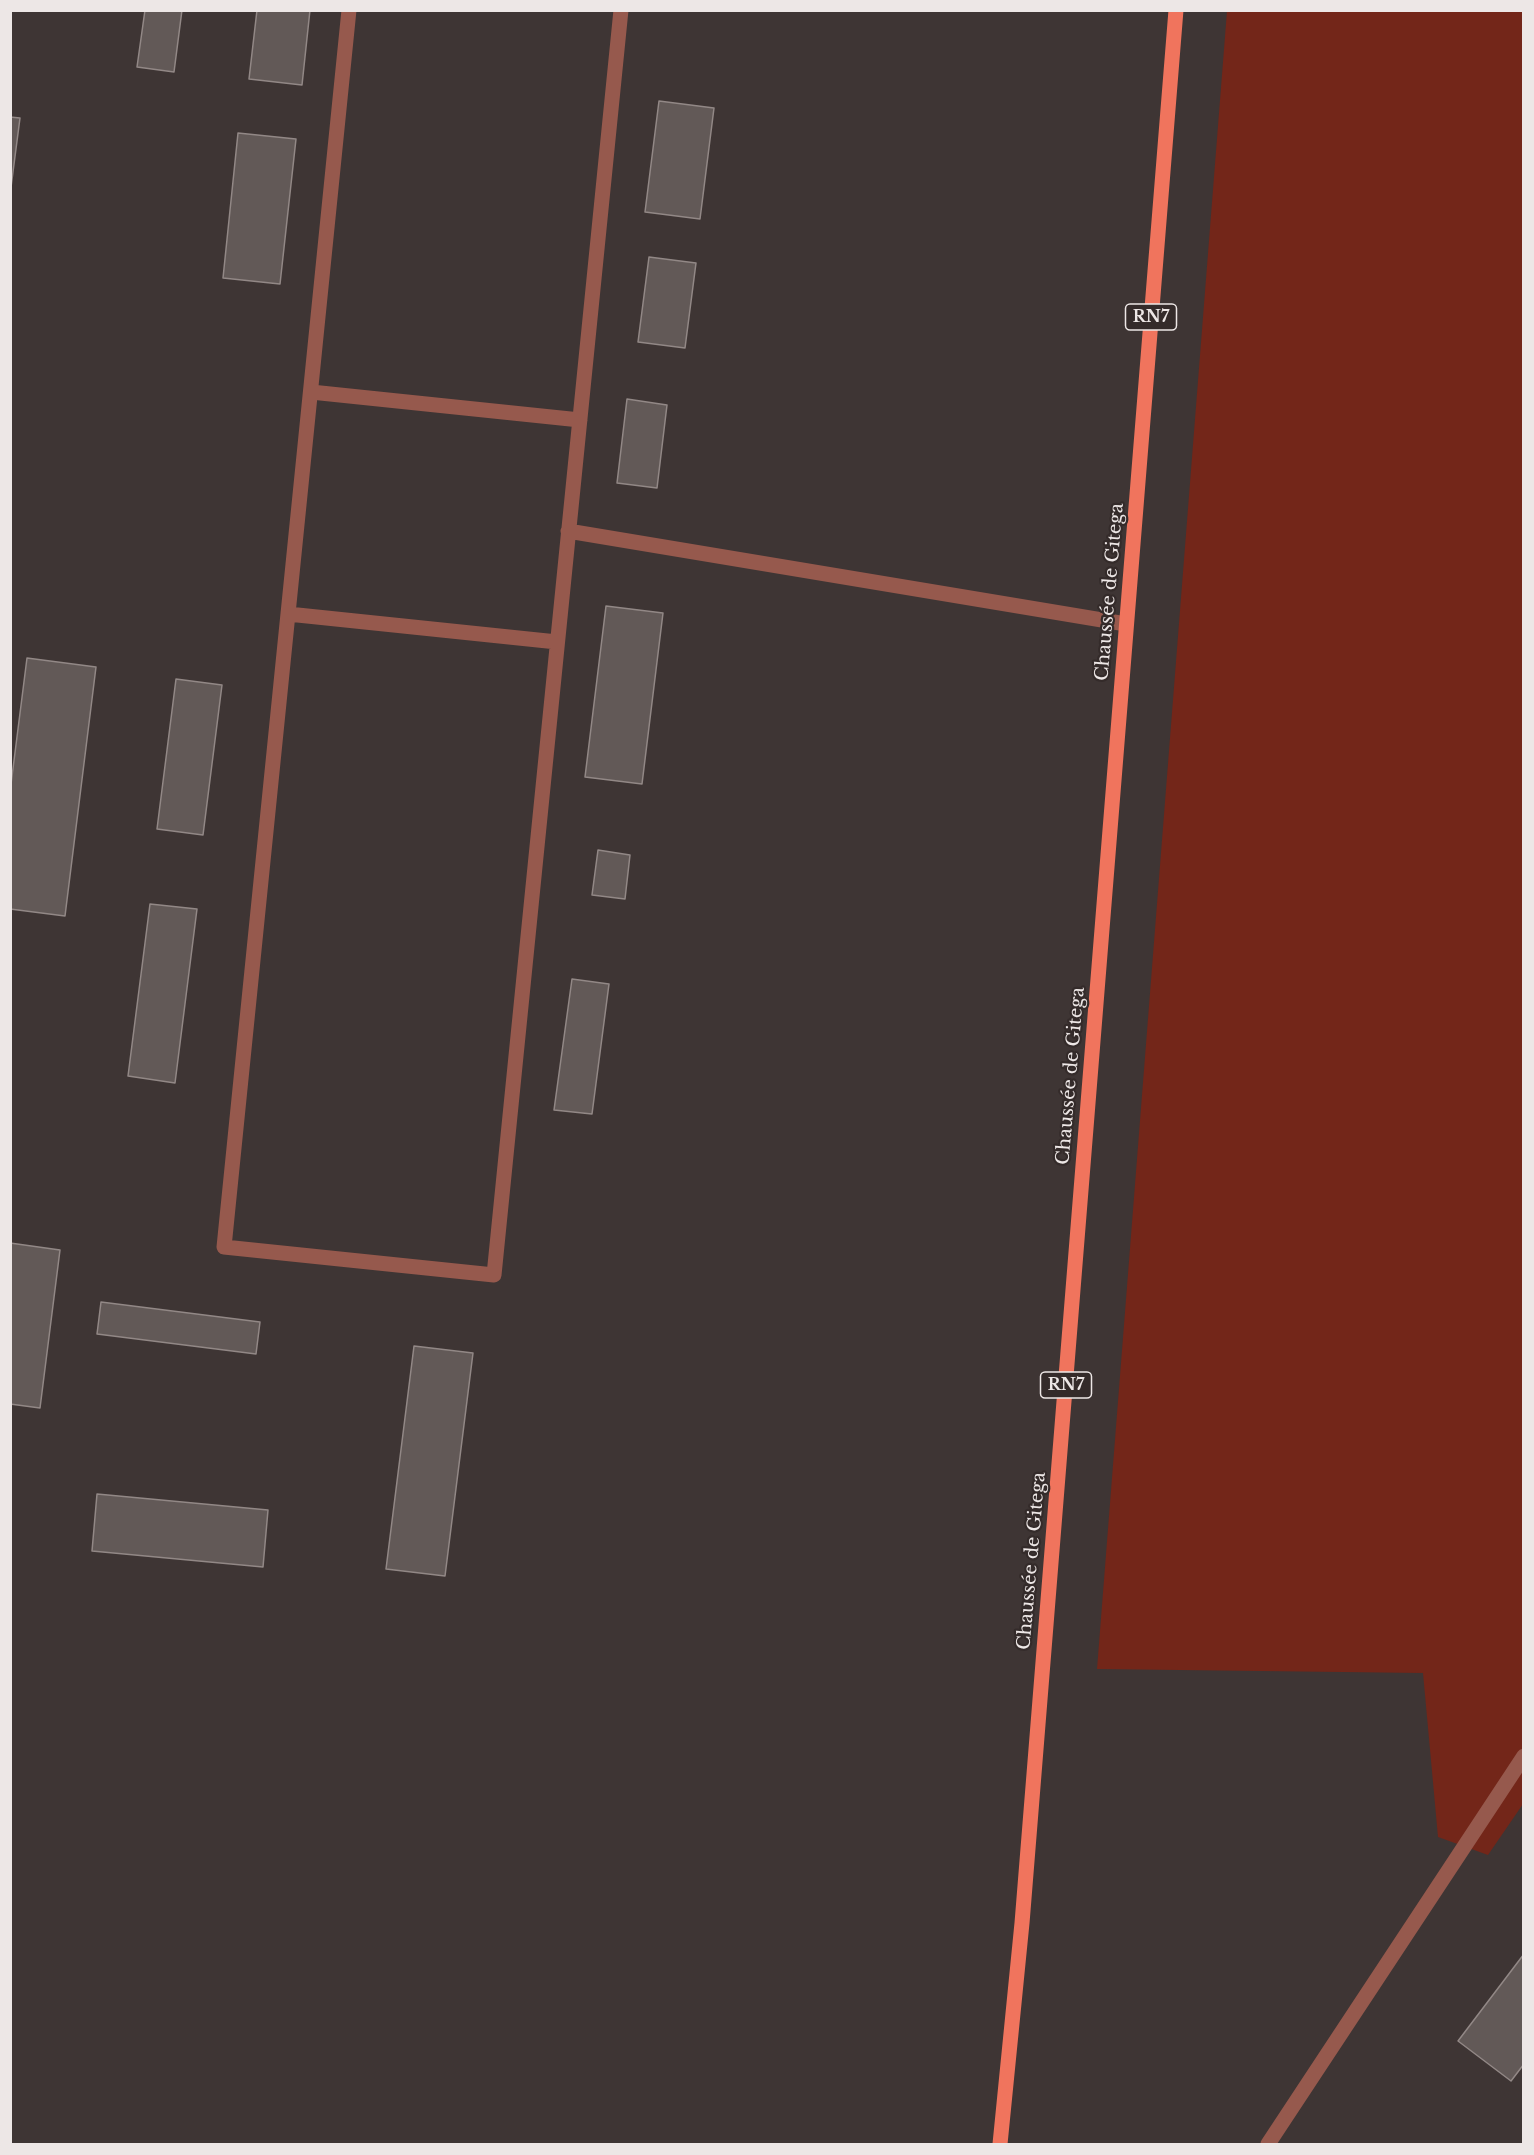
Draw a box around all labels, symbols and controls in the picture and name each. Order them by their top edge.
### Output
road number: RN7 [1126,304,1176,330]
street label: Chaussée de Gitega [1091,502,1129,682]
street label: Chaussée de Gitega [1052,986,1090,1166]
road number: RN7 [1040,1372,1092,1398]
street label: Chaussée de Gitega [1013,1471,1051,1651]

